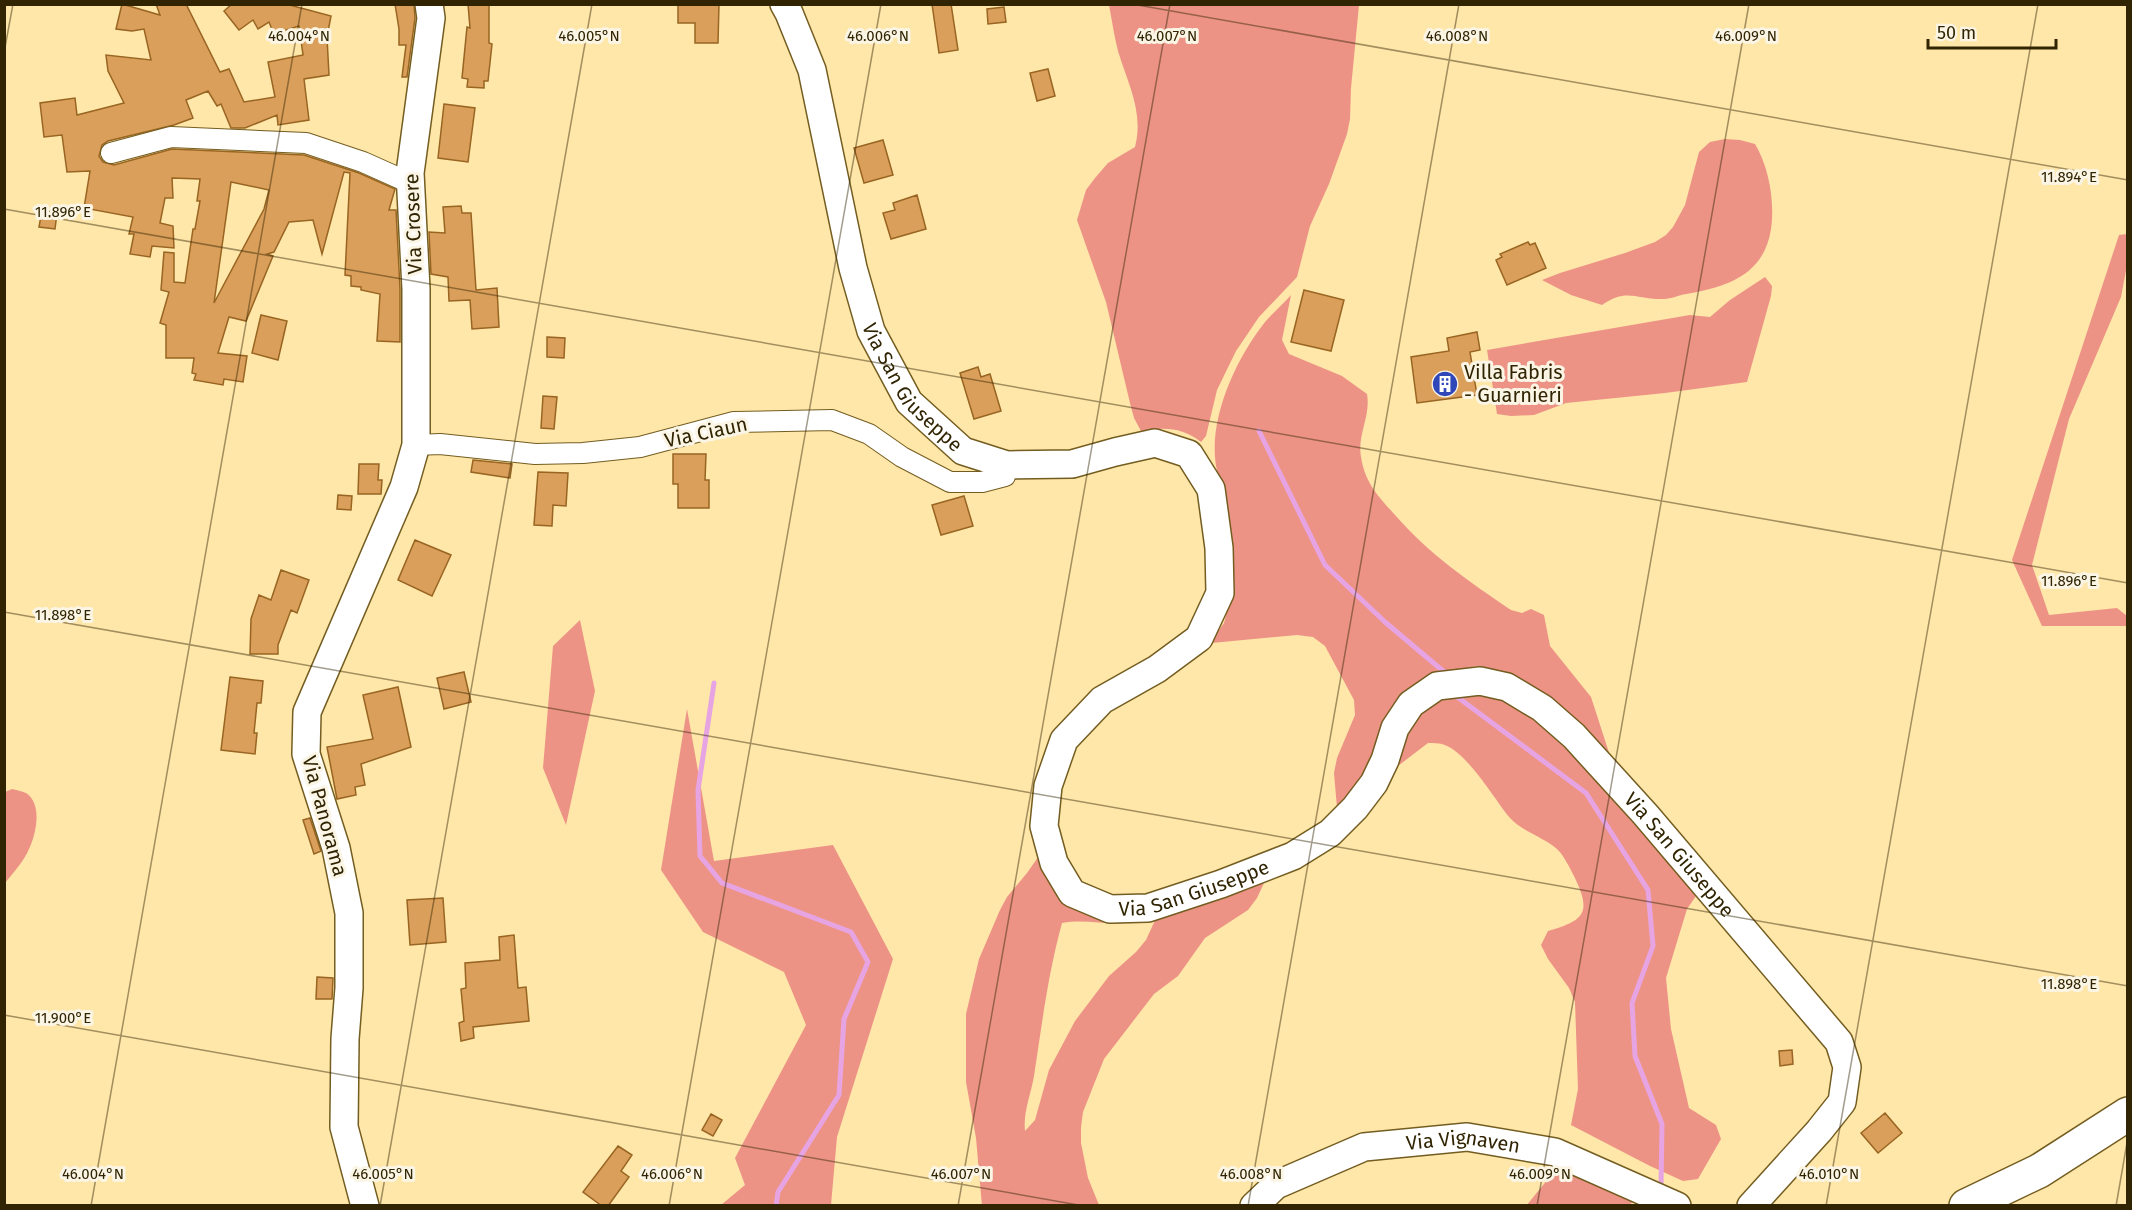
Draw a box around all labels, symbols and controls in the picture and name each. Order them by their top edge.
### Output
scale bar [1928,12,2056,50]
text: 50 m [1937,22,1976,44]
text: 46.004°N [268,27,330,45]
text: 46.005°N [558,27,620,45]
text: 46.006°N [847,27,909,45]
text: 46.007°N [1137,27,1197,45]
text: 46.008°N [1426,27,1488,45]
text: 46.009°N [1715,27,1777,45]
text: 11.894°E [2041,168,2097,186]
street label: Via Crosere [399,173,427,275]
text: 11.896°E [35,203,91,221]
street label: Via San Giuseppe [857,320,968,457]
place label: Villa Fabris - Guarnieri [1464,360,1563,407]
building icon: Villa Fabris - Guarnieri [1430,369,1460,399]
street label: Via Ciaun [662,412,750,452]
text: 11.896°E [2041,572,2097,590]
text: 11.898°E [35,606,91,624]
street label: Via Panorama [297,753,353,879]
street label: Via San Giuseppe [1619,787,1739,922]
street label: Via San Giuseppe [1118,855,1272,921]
text: 11.898°E [2041,975,2097,993]
text: 11.900°E [35,1009,91,1027]
street label: Via Vignaven [1405,1125,1522,1158]
text: 46.004°N [62,1165,124,1183]
text: 46.005°N [352,1165,414,1183]
text: 46.006°N [641,1165,703,1183]
text: 46.007°N [931,1165,991,1183]
text: 46.008°N [1220,1165,1282,1183]
text: 46.009°N [1509,1165,1571,1183]
text: 46.010°N [1799,1165,1859,1183]

